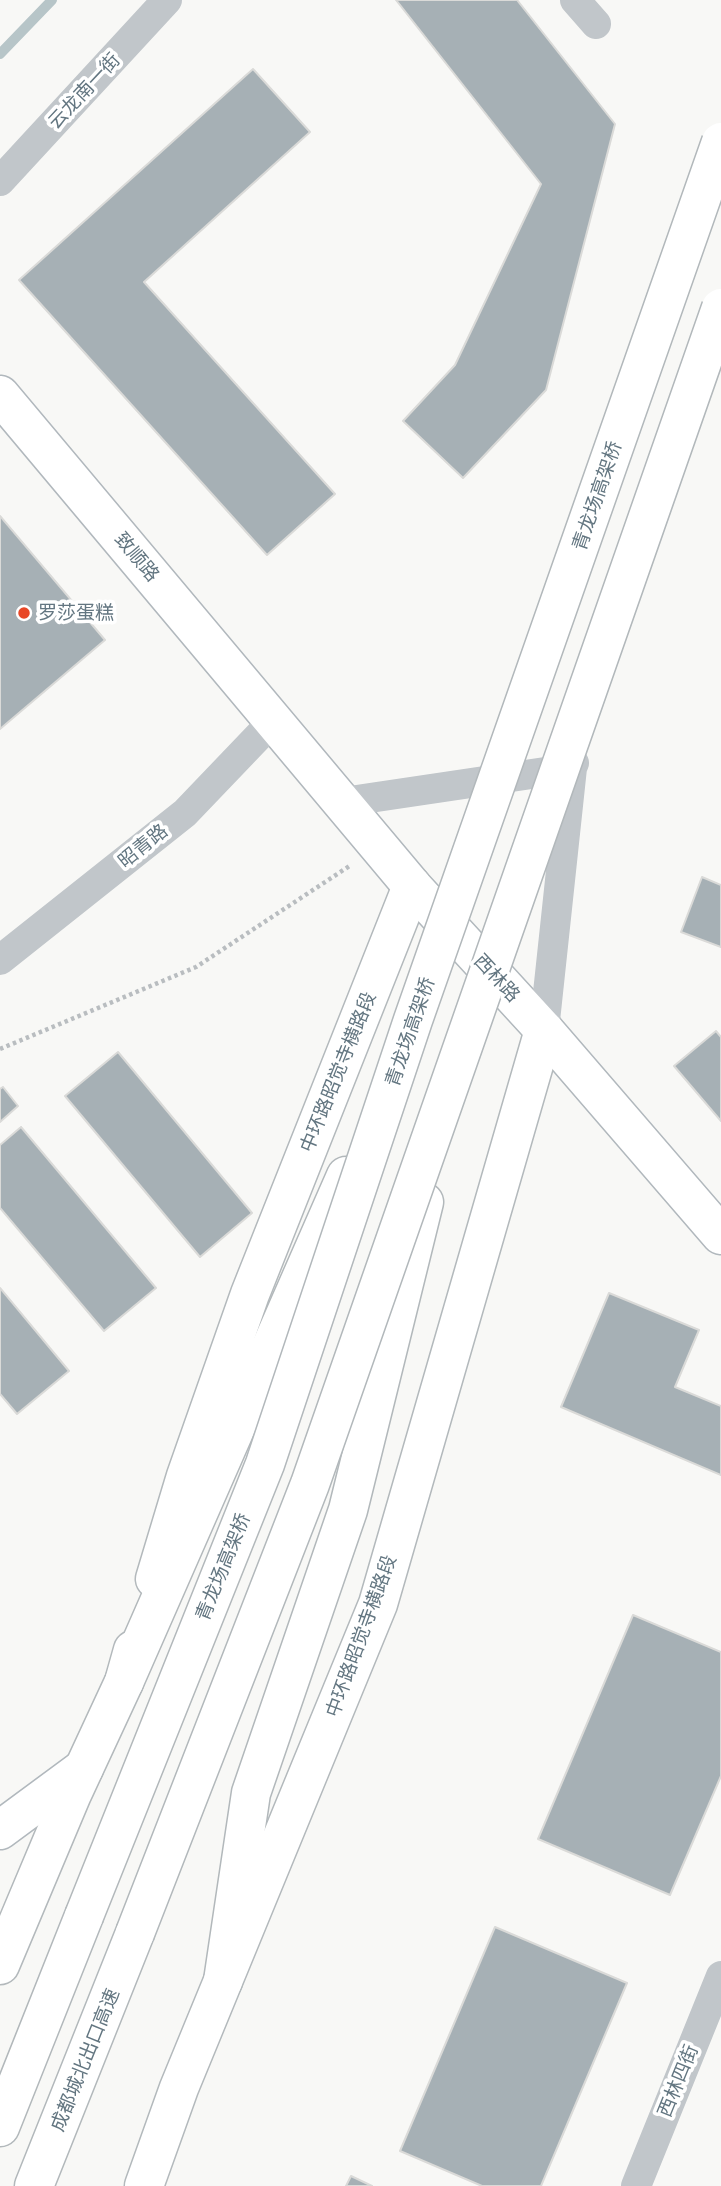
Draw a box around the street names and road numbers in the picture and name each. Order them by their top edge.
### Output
street label: 云龙南一街 [43,48,125,134]
street label: 青龙场高架桥 [568,438,626,554]
street label: 致顺路 [110,528,164,586]
street label: 昭青路 [114,819,172,873]
street label: 西林路 [469,949,525,1007]
street label: 青龙场高架桥 [381,974,439,1090]
street label: 中环路昭觉寺横路段 [295,988,381,1156]
street label: 青龙场高架桥 [191,1510,255,1624]
street label: 中环路昭觉寺横路段 [321,1552,401,1720]
street label: 成都城北出口高速 [46,1985,124,2135]
street label: 西林四街 [653,2041,703,2121]

